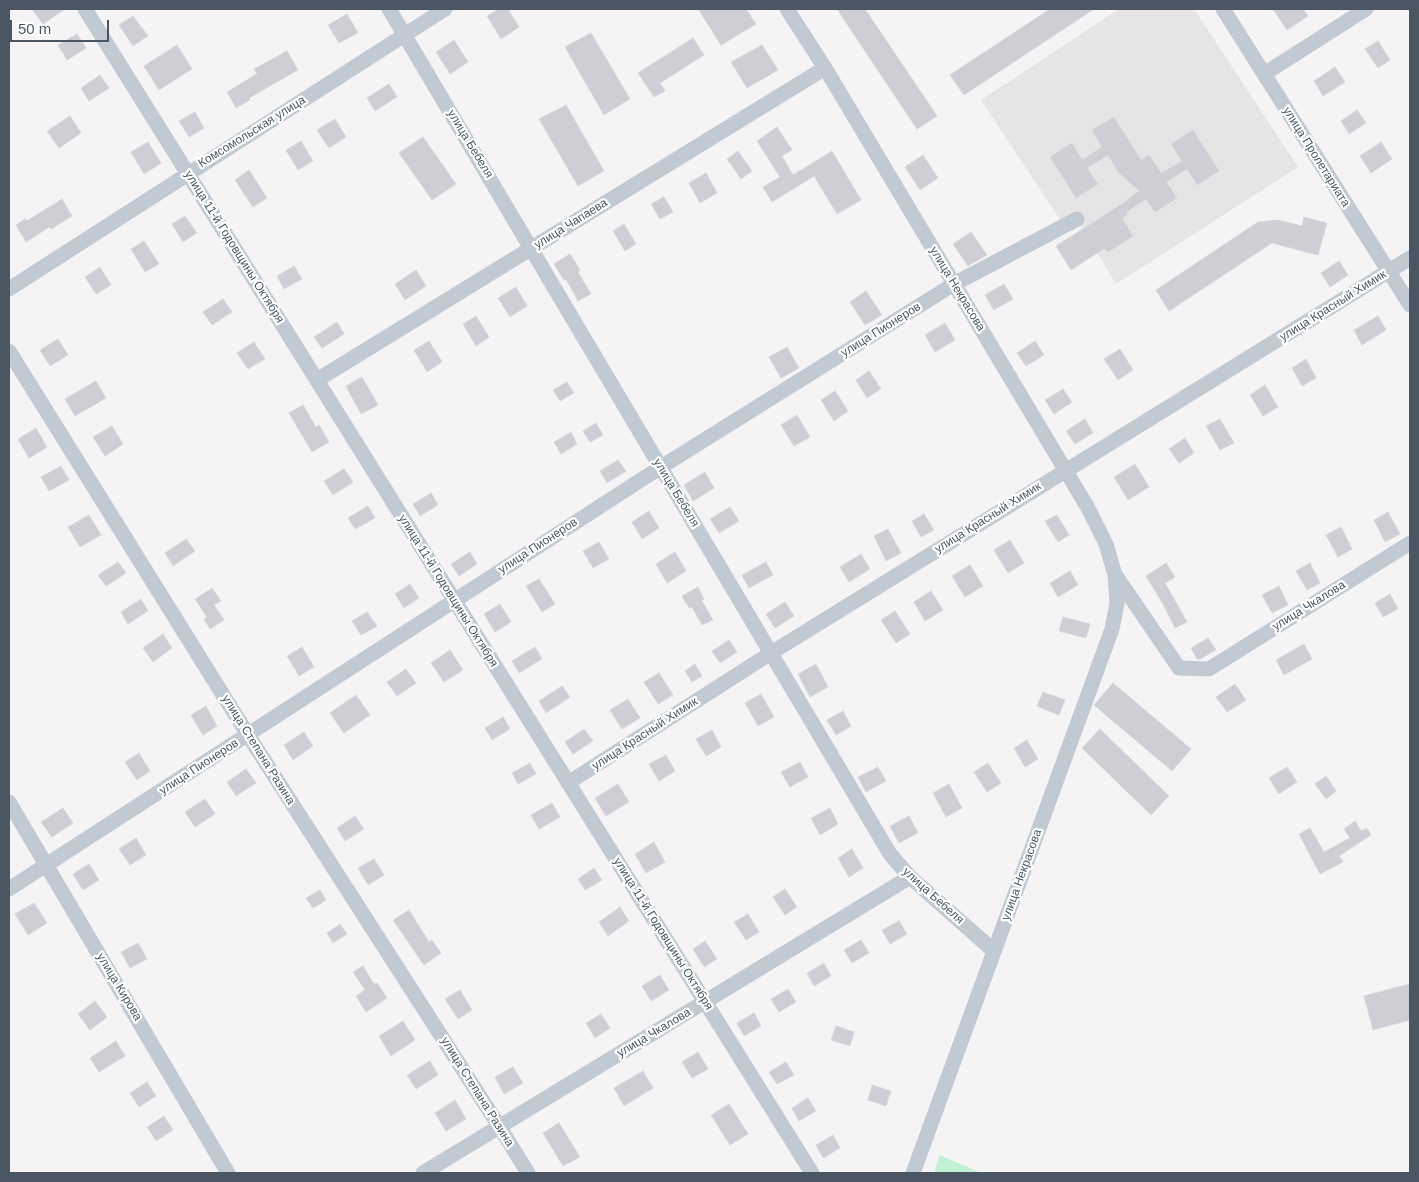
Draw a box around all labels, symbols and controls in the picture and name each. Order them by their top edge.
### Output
scale bar [12,10,111,42]
text: 50 m [18,20,51,37]
street label: Комсомольская улица [196,93,308,171]
street label: улица Пролетариата [1279,104,1353,210]
street label: улица Бебеля [444,107,496,181]
street label: улица 11-й Годовщины Октября [181,168,287,326]
street label: улица Чапаева [532,196,610,252]
street label: улица Некрасова [926,244,988,334]
street label: улица Красный Химик [1277,267,1389,345]
street label: улица Пионеров [838,300,924,360]
street label: улица Бебеля [650,456,702,530]
street label: улица Красный Химик [932,479,1044,557]
street label: улица 11-й Годовщины Октября [395,512,501,670]
street label: улица Пионеров [496,515,580,577]
street label: улица Чкалова [1270,578,1348,634]
street label: улица Степана Разина [218,693,298,807]
street label: улица Красный Химик [590,695,700,773]
street label: улица Пионеров [157,736,241,798]
street label: улица Некрасова [999,827,1045,923]
street label: улица 11-й Годовщины Октября [610,855,716,1013]
street label: улица Бебеля [899,865,967,927]
street label: улица Кирова [93,951,145,1023]
street label: улица Чкалова [615,1005,693,1061]
street label: улица Степана Разина [437,1035,517,1149]

